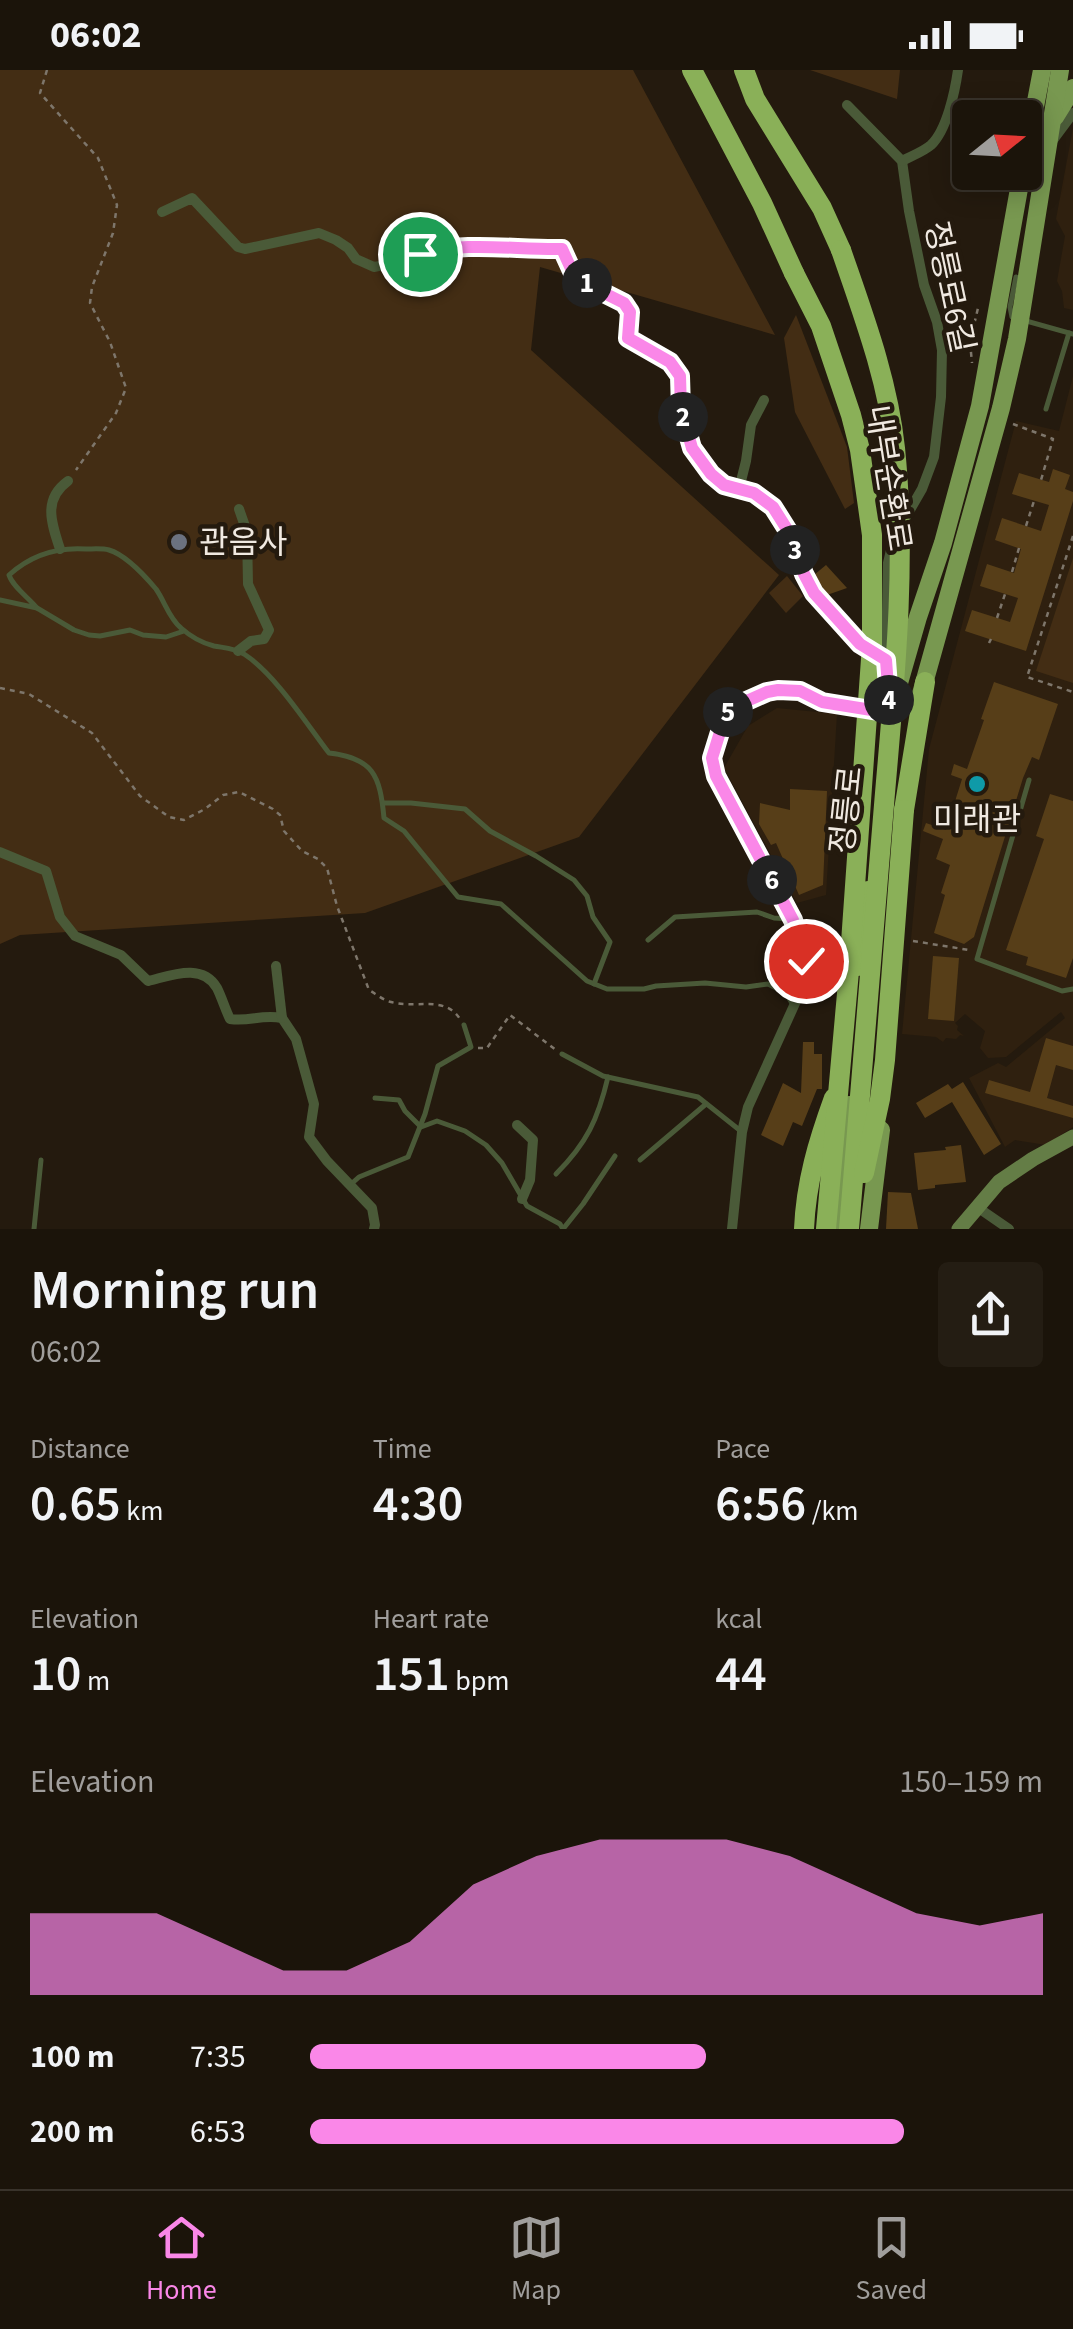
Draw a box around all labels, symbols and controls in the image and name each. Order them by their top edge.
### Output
text: 06:02 [50,8,142,62]
north arrow [952,100,1042,190]
map controls [952,100,1042,190]
pin [378,212,463,297]
street label: 정릉로6길 [913,217,985,357]
icon: arrive [393,227,448,282]
pin: 1 [562,258,612,308]
text: 1 [580,263,594,303]
pin: 2 [658,392,708,442]
text: 2 [676,397,690,437]
street label: 내부순환로 [854,402,922,554]
place label: 관음사 [199,520,287,566]
pin: 3 [770,525,820,575]
text: 3 [788,530,802,570]
marker: 관음사 [168,531,190,553]
pin: 4 [864,675,914,725]
text: 4 [882,680,896,720]
pin: 5 [703,687,753,737]
text: 5 [721,692,735,732]
street label: 정릉로 [820,764,874,856]
marker: 미래관 [966,773,988,795]
place label: 미래관 [933,797,1021,843]
pin: 6 [747,855,797,905]
text: 6 [765,860,779,900]
pin [764,919,849,1004]
icon: check [779,934,834,989]
text: Morning run [30,1252,319,1330]
button: share [938,1262,1043,1367]
text: 06:02 [30,1329,102,1375]
text: Distance [30,1429,130,1469]
text: Time [373,1429,432,1469]
text: Pace [715,1429,770,1469]
text: 0.65 [30,1469,121,1540]
text: 4:30 [373,1469,463,1540]
text: 6:56 [715,1469,806,1540]
text: km [121,1491,163,1531]
text: /km [806,1491,859,1531]
text: Elevation [30,1599,139,1639]
text: Heart rate [373,1599,489,1639]
text: kcal [715,1599,762,1639]
text: 10 [30,1639,81,1710]
text: 151 [373,1639,450,1710]
text: 44 [715,1639,767,1710]
text: m [81,1661,110,1701]
text: bpm [450,1661,509,1701]
text: Elevation [30,1759,155,1805]
text: 150–159 m [899,1759,1043,1805]
text: 100 m [30,2034,115,2080]
text: 7:35 [190,2034,246,2080]
text: 200 m [30,2109,115,2155]
text: 6:53 [190,2109,246,2155]
tab: Home [146,2210,217,2310]
tab: Map [509,2210,564,2310]
tab: Saved [856,2210,927,2310]

